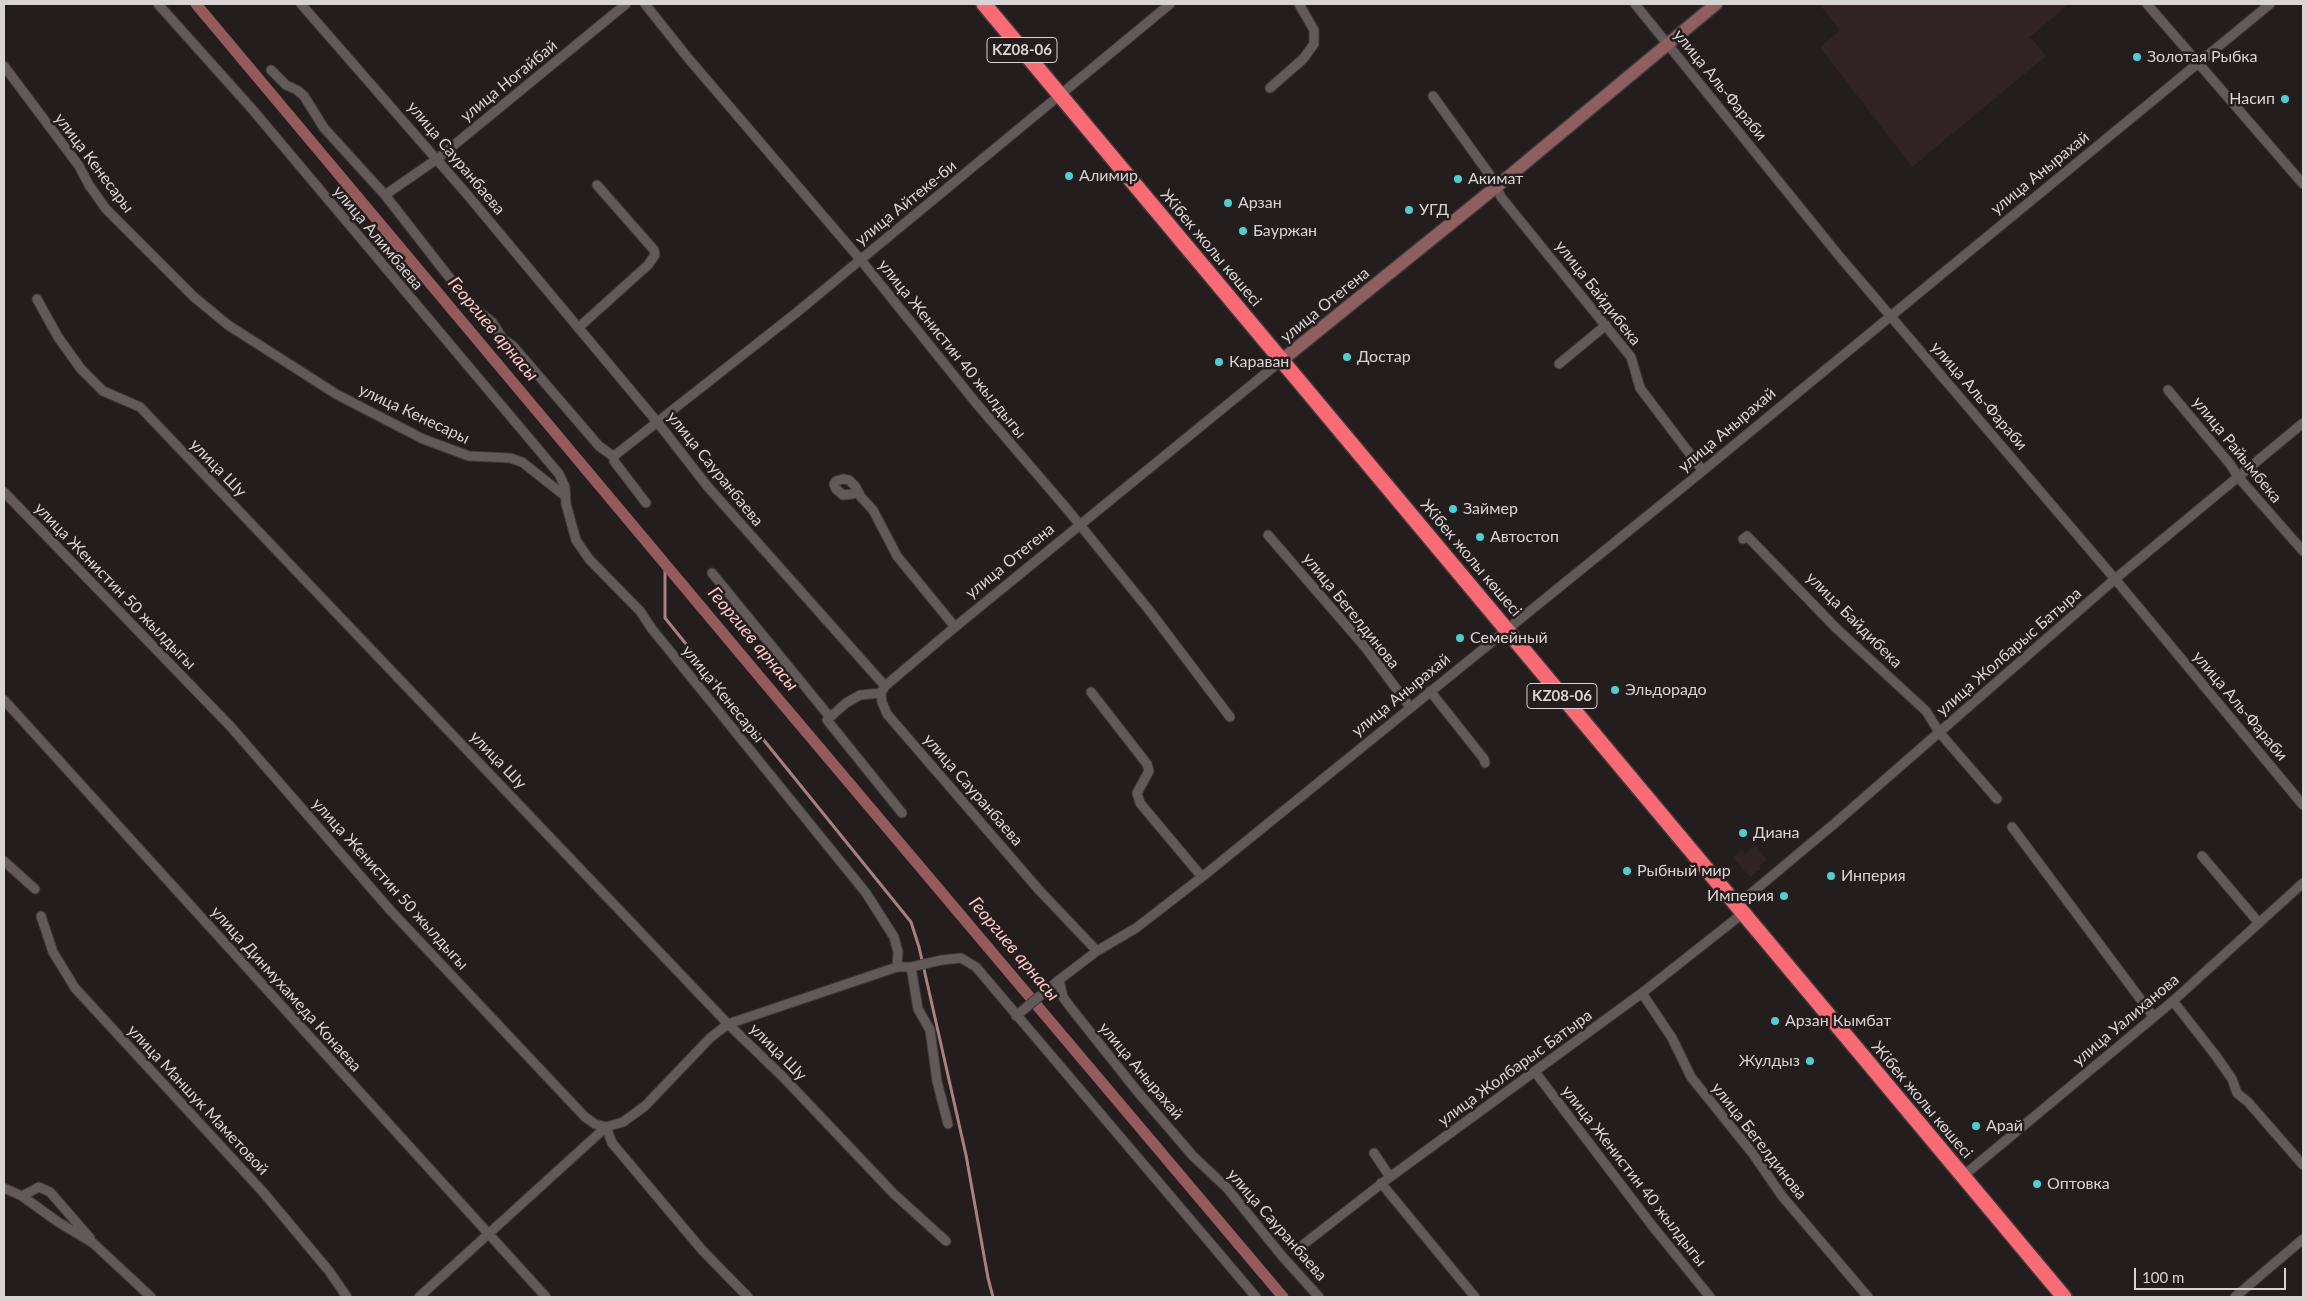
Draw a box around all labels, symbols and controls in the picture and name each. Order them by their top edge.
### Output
street label: улица Аль-Фараби [1669,26,1771,144]
street label: улица Ногайбай [457,36,561,126]
road number: KZ08-06 [987,38,1057,62]
place label: Золотая Рыбка [2147,47,2258,67]
marker: Золотая Рыбка [2131,51,2143,63]
place label: Насип [2229,89,2275,109]
marker: Насип [2279,93,2291,105]
street label: улица Сауранбаева [403,97,509,219]
street label: улица Кенесары [50,109,138,217]
street label: улица Анырахай [1987,127,2093,219]
street label: улица Айтеке-би [851,156,961,250]
place label: Алимир [1079,166,1138,186]
place label: Акимат [1468,169,1523,189]
marker: Алимир [1063,170,1075,182]
marker: Акимат [1452,173,1464,185]
street label: улица Алимбаева [329,182,427,294]
street label: Жібек жолы көшесі [1156,186,1266,310]
place label: Арзан [1238,193,1282,213]
marker: Арзан [1222,197,1234,209]
place label: УГД [1419,200,1449,220]
marker: УГД [1403,204,1415,216]
place label: Бауржан [1253,221,1317,241]
marker: Бауржан [1237,225,1249,237]
street label: улица Байдибека [1551,237,1645,349]
street label: улица Женистин 40 жылдыгы [874,256,1030,442]
street label: улица Отегена [1277,263,1373,347]
water label: Георгиев арнасы [443,273,543,385]
street label: улица Аль-Фараби [1927,338,2031,454]
place label: Достар [1357,347,1411,367]
marker: Достар [1341,351,1353,363]
place label: Караван [1229,352,1289,372]
marker: Караван [1213,356,1225,368]
street label: улица Кенесары [356,380,472,448]
street label: улица Анырахай [1674,384,1780,476]
street label: улица Райымбека [2188,393,2286,507]
street label: улица Сауранбаева [663,408,767,530]
street label: улица Шу [186,435,250,501]
street label: Жібек жолы көшесі [1416,496,1526,620]
street label: улица Женистин 50 жылдыгы [30,499,200,673]
place label: Займер [1463,499,1518,519]
marker: Займер [1447,503,1459,515]
street label: улица Отегена [962,519,1058,603]
place label: Автостоп [1490,527,1559,547]
marker: Автостоп [1474,531,1486,543]
street label: улица Бегелдинова [1298,549,1404,673]
street label: улица Байдибека [1802,568,1906,672]
water label: Георгиев арнасы [703,583,803,695]
street label: улица Жолбарыс Батыра [1933,584,2085,720]
place label: Семейный [1470,628,1548,648]
marker: Семейный [1454,632,1466,644]
street label: улица Кенесары [678,641,768,747]
street label: улица Аль-Фараби [2189,647,2291,765]
street label: улица Анырахай [1348,649,1454,741]
place label: Эльдорадо [1625,680,1707,700]
road number: KZ08-06 [1527,684,1597,708]
marker: Эльдорадо [1609,684,1621,696]
street label: улица Шу [466,727,530,793]
street label: улица Сауранбаева [919,730,1027,850]
street label: улица Женистин 50 жылдыгы [308,794,472,974]
place label: Диана [1753,823,1800,843]
marker: Диана [1737,827,1749,839]
place label: Рыбный мир [1637,861,1731,881]
marker: Рыбный мир [1621,865,1633,877]
place label: Инперия [1841,866,1906,886]
marker: Инперия [1825,870,1837,882]
place label: Империя [1707,886,1774,906]
marker: Империя [1778,890,1790,902]
water label: Георгиев арнасы [964,893,1064,1005]
street label: улица Динмухамеда Конаева [207,902,365,1076]
street label: улица Уалиханова [2069,970,2183,1070]
street label: улица Жолбарыс Батыра [1434,1006,1596,1130]
place label: Арзан Кымбат [1785,1011,1891,1031]
marker: Арзан Кымбат [1769,1015,1781,1027]
street label: улица Анырахай [1095,1018,1187,1124]
street label: улица Шу [745,1019,811,1085]
street label: улица Маншук Маметовой [123,1021,273,1179]
street label: Жібек жолы көшесі [1867,1038,1977,1162]
place label: Жулдыз [1739,1051,1800,1071]
marker: Жулдыз [1804,1055,1816,1067]
street label: улица Бегелдинова [1707,1079,1811,1203]
street label: улица Женистин 40 жылдыгы [1557,1082,1711,1270]
place label: Арай [1986,1116,2023,1136]
marker: Арай [1970,1120,1982,1132]
street label: улица Сауранбаева [1223,1165,1331,1285]
place label: Оптовка [2047,1174,2110,1194]
marker: Оптовка [2031,1178,2043,1190]
scale bar [2137,1258,2290,1290]
text: 100 m [2142,1268,2184,1286]

